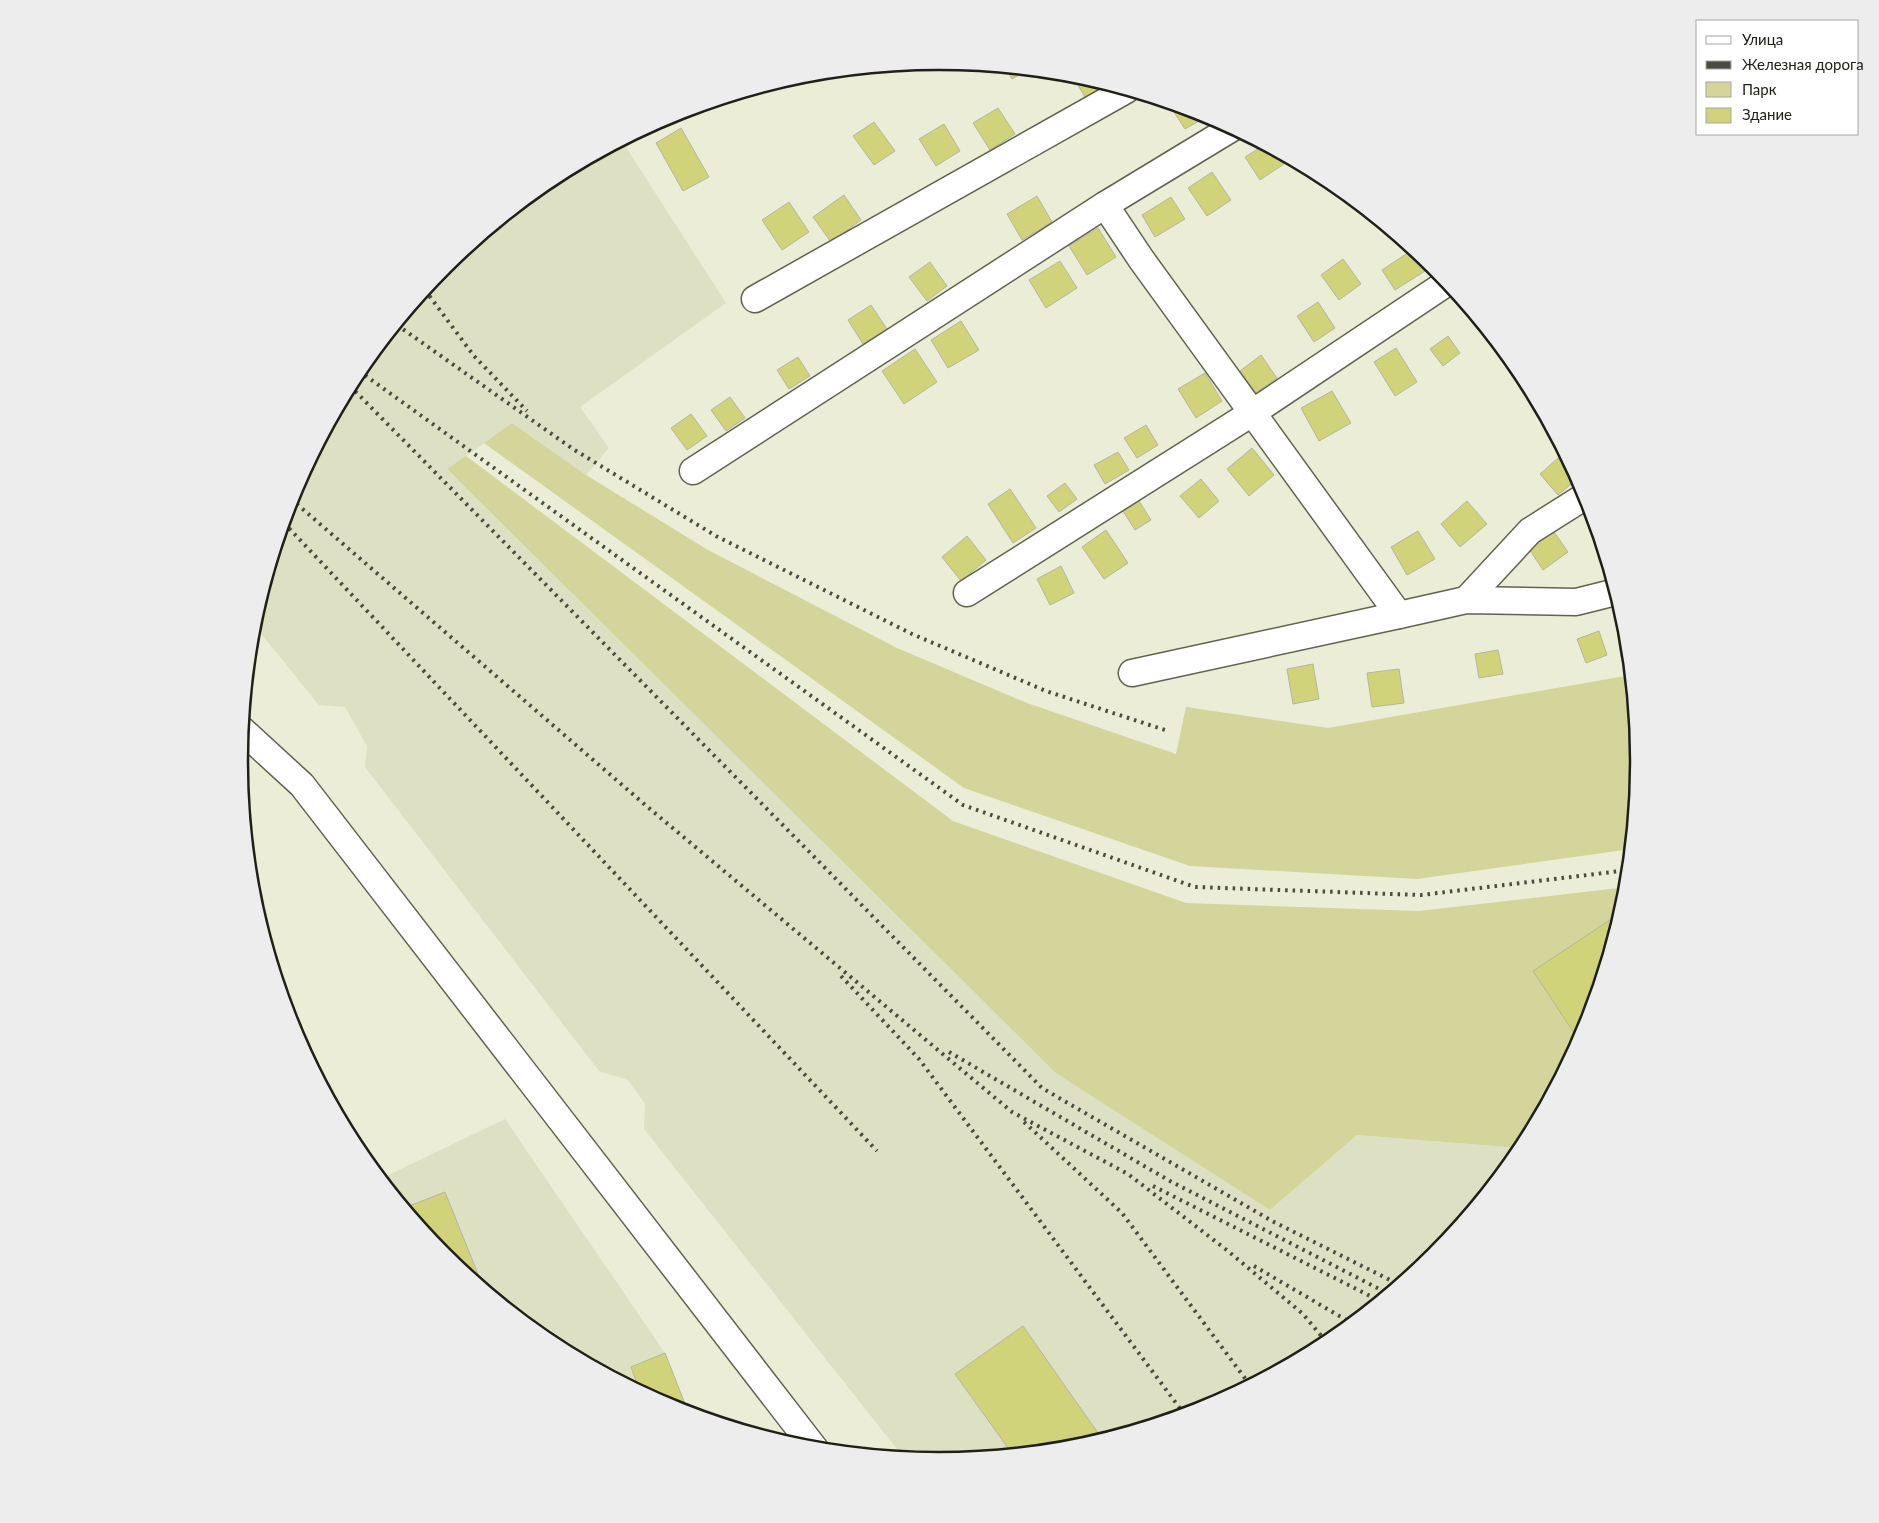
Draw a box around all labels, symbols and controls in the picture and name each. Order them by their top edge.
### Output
legend [1696,20,1859,135]
text: Улица [1742,30,1783,48]
text: Железная дорога [1742,55,1864,73]
text: Парк [1742,80,1777,98]
text: Здание [1742,105,1792,123]

